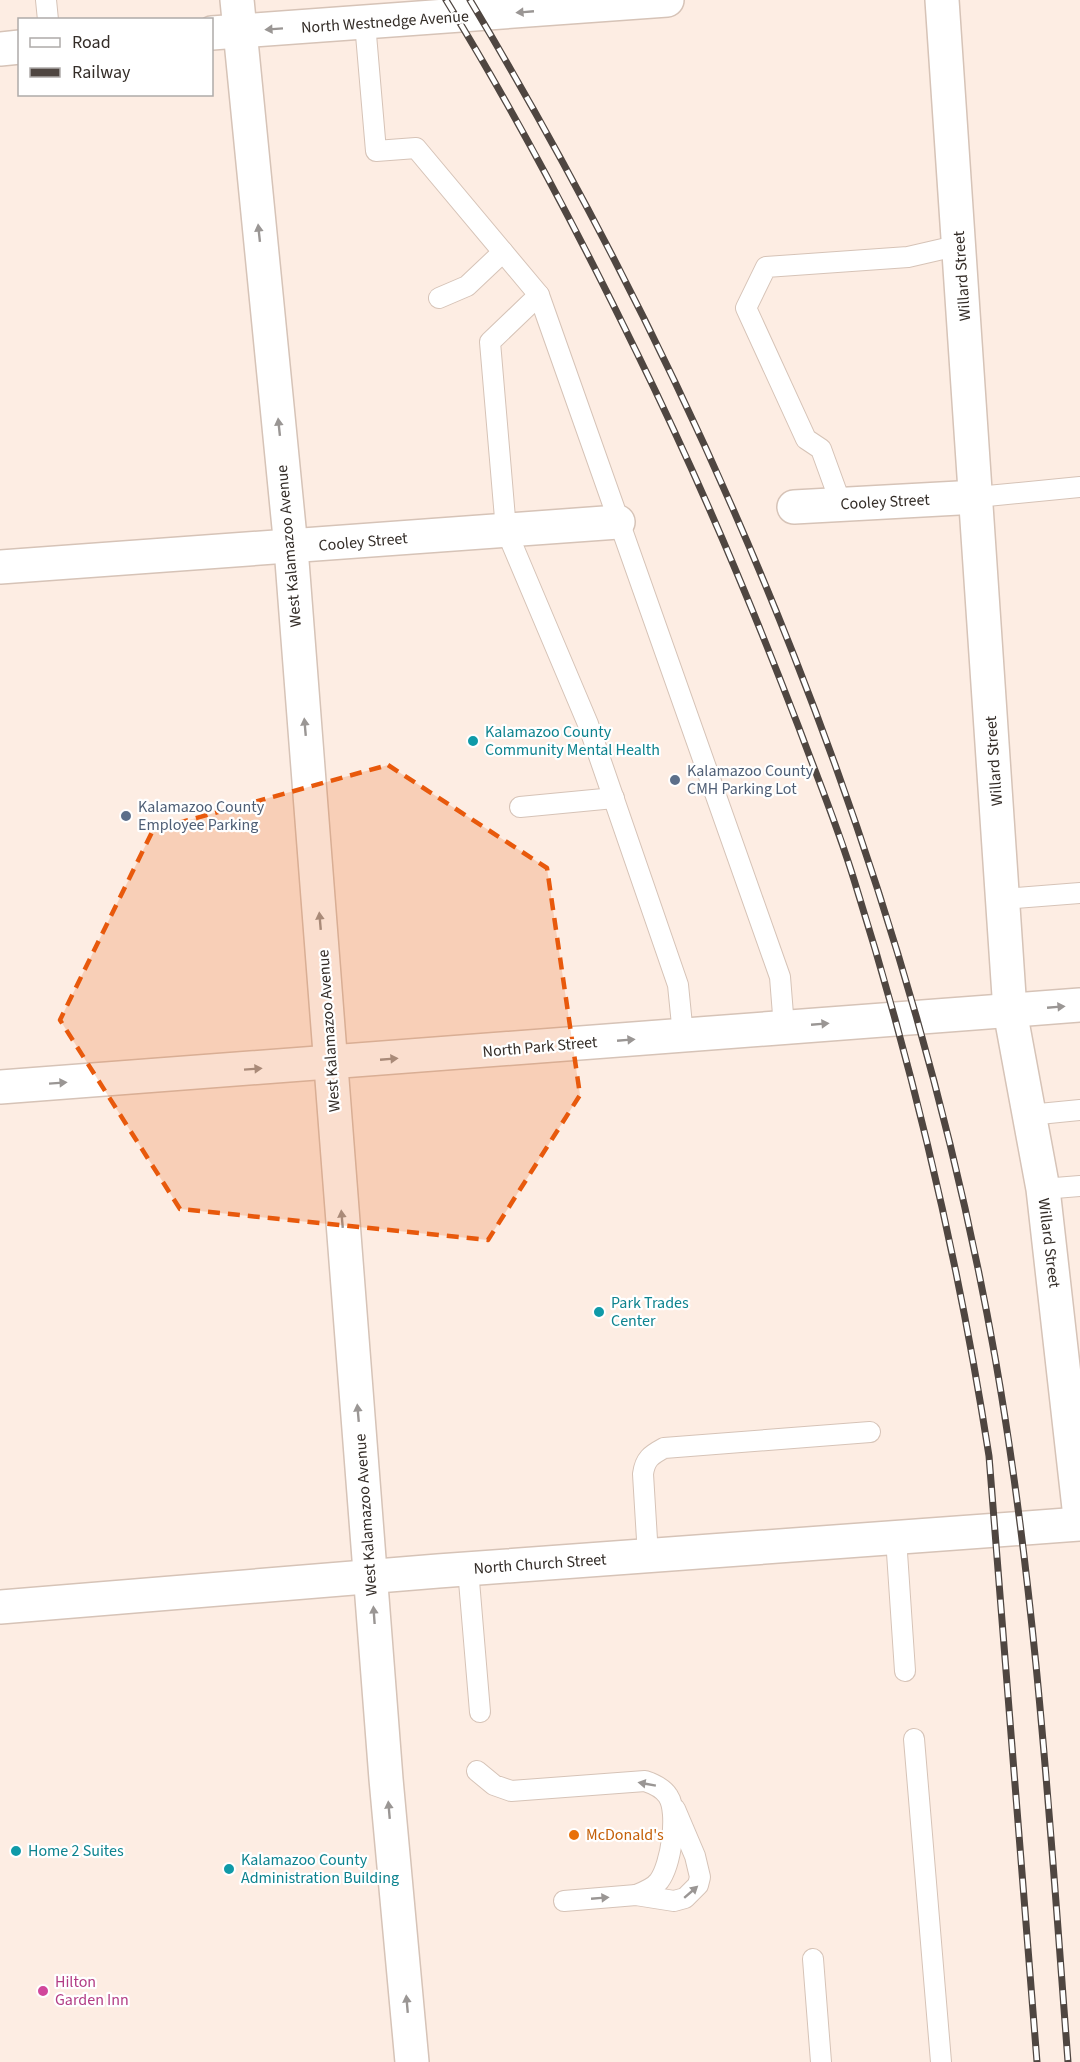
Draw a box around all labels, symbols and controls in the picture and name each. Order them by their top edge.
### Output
street label: North Westnedge Avenue [300,5,470,39]
one-way arrow [515,7,534,17]
legend [18,18,213,96]
one-way arrow [265,24,284,34]
text: Road [72,30,111,55]
text: Railway [72,60,131,85]
one-way arrow [254,223,264,242]
street label: Willard Street [948,230,976,322]
one-way arrow [274,417,283,436]
street label: West Kalamazoo Avenue [271,464,307,628]
street label: Cooley Street [840,489,931,515]
street label: Cooley Street [318,527,409,557]
street label: Willard Street [980,715,1008,807]
one-way arrow [300,717,310,736]
place label: Kalamazoo County Community Mental Health [485,721,660,761]
marker: Kalamazoo County Community Mental Health [466,734,480,748]
place label: Kalamazoo County CMH Parking Lot [687,760,814,800]
marker: Kalamazoo County CMH Parking Lot [668,773,682,787]
place label: Kalamazoo County Employee Parking [138,796,265,836]
marker: Kalamazoo County Employee Parking [119,809,133,823]
one-way arrow [315,912,325,931]
street label: West Kalamazoo Avenue [312,949,346,1113]
one-way arrow [1047,1002,1066,1012]
one-way arrow [811,1019,830,1029]
street label: North Park Street [482,1031,599,1063]
one-way arrow [616,1035,635,1045]
one-way arrow [380,1054,399,1064]
one-way arrow [243,1064,262,1074]
one-way arrow [49,1078,68,1088]
street label: Willard Street [1033,1197,1065,1290]
one-way arrow [338,1209,347,1228]
place label: Park Trades Center [611,1292,689,1332]
marker: Park Trades Center [592,1305,606,1319]
one-way arrow [353,1403,363,1422]
street label: West Kalamazoo Avenue [349,1433,383,1597]
street label: North Church Street [473,1548,608,1580]
one-way arrow [369,1606,378,1625]
one-way arrow [637,1779,656,1788]
one-way arrow [384,1800,394,1819]
place label: McDonald's [586,1824,664,1846]
marker: McDonald's [567,1828,581,1842]
place label: Home 2 Suites [28,1840,124,1862]
marker: Home 2 Suites [9,1844,23,1858]
place label: Kalamazoo County Administration Building [241,1849,399,1889]
marker: Kalamazoo County Administration Building [222,1862,236,1876]
one-way arrow [683,1885,698,1898]
one-way arrow [590,1893,609,1903]
place label: Hilton Garden Inn [55,1971,129,2011]
marker: Hilton Garden Inn [36,1984,50,1998]
one-way arrow [402,1994,411,2013]

